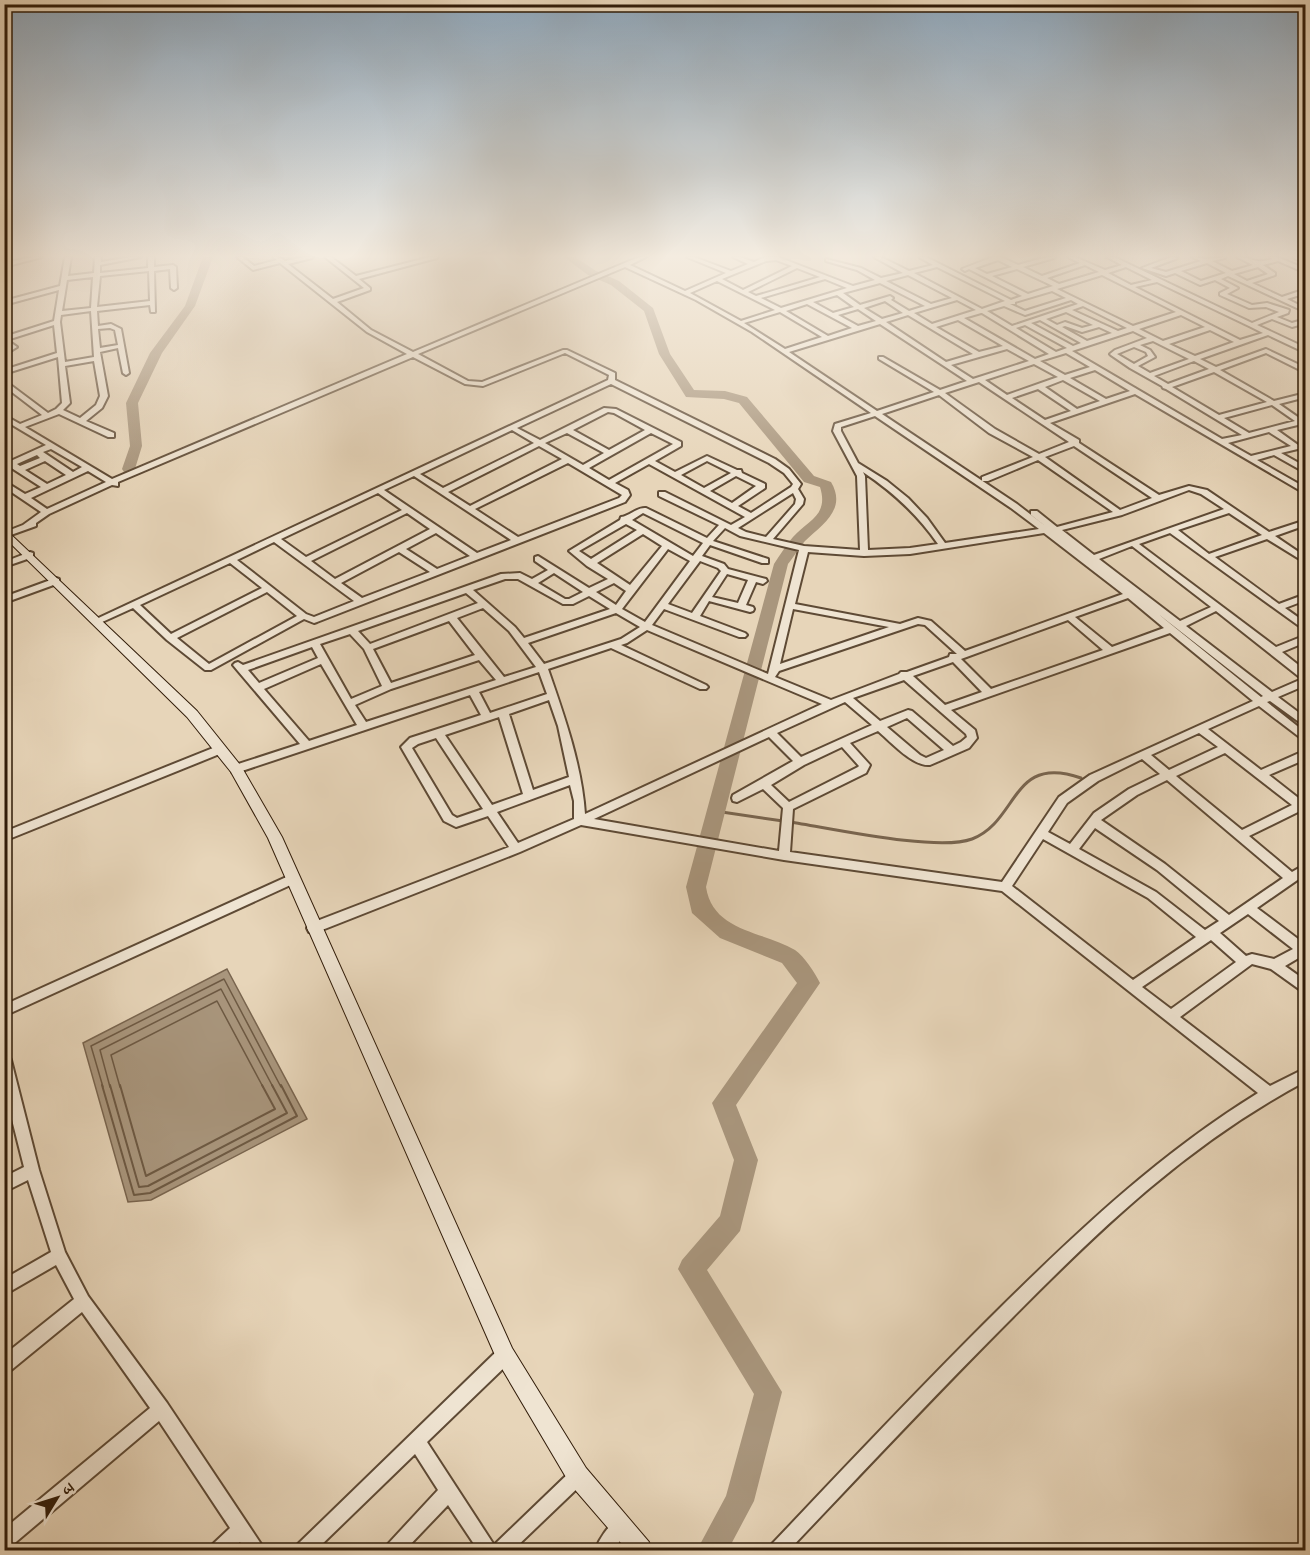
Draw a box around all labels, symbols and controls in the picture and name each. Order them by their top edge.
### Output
north arrow [27,1468,87,1528]
text: उ [56,1480,79,1501]

